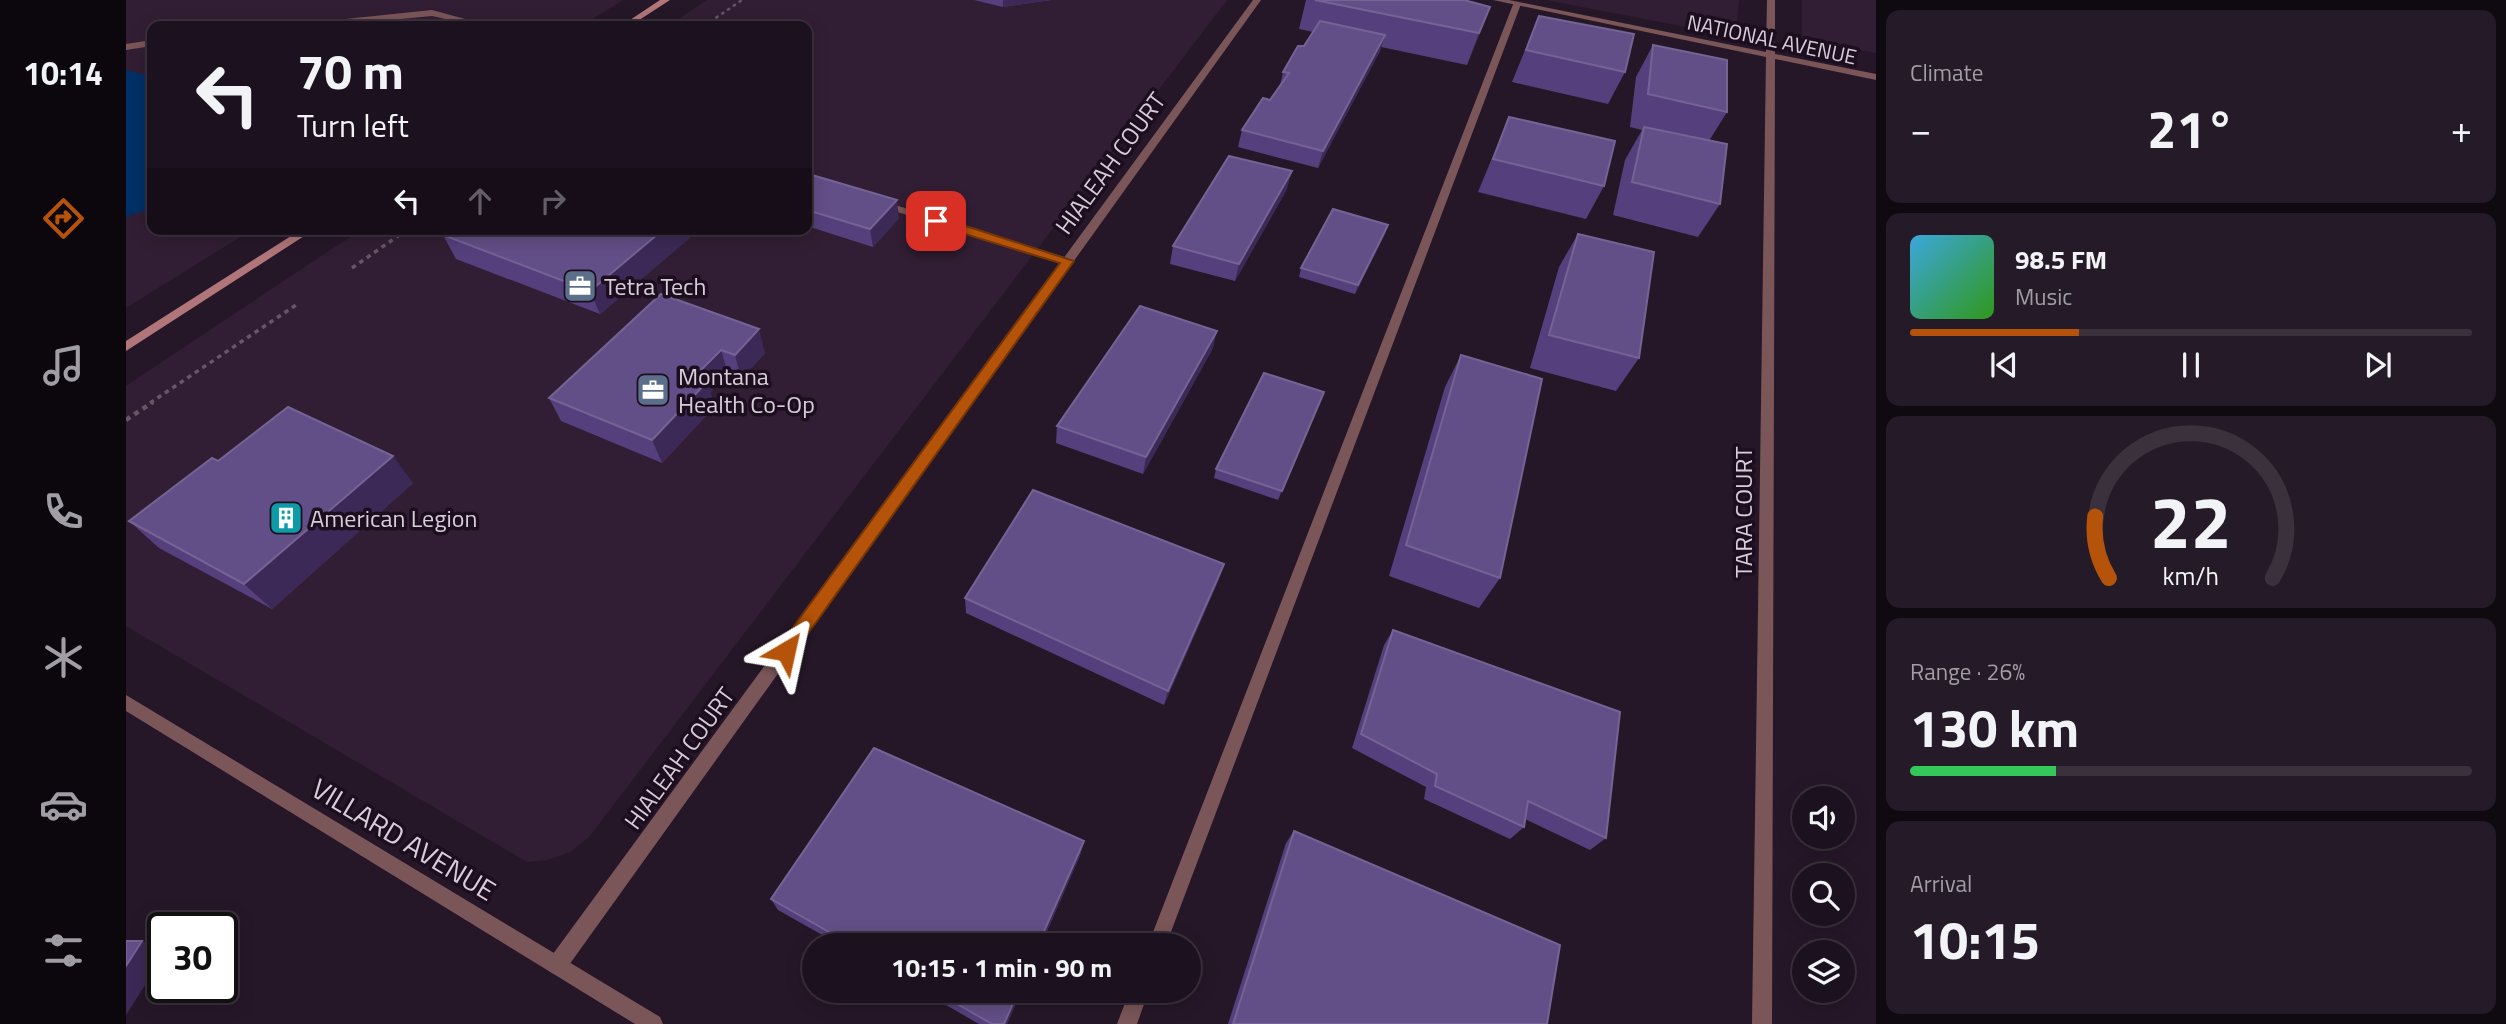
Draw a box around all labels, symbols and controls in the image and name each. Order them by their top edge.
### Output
street label: NATIONAL AVENUE [1684,5,1860,73]
text: 70 m [297,33,404,108]
text: 10:14 [23,49,103,97]
icon: left [182,49,273,140]
text: Climate [1910,55,1983,90]
street label: HIALEAH COURT [1046,84,1174,242]
text: 21° [2147,89,2235,168]
text: − [1910,100,1931,158]
text: + [2451,100,2472,158]
text: Turn left [297,101,409,149]
icon: left [388,182,426,220]
icon: ahead [461,182,499,220]
icon: right [534,182,572,220]
pin [906,191,966,251]
icon: directions [39,194,88,243]
icon: arrive [917,202,955,240]
text: 98.5 FM [2015,240,2107,279]
office icon: Tetra Tech [561,267,599,305]
place label: Tetra Tech [604,268,706,304]
text: Music [2015,279,2072,314]
icon: music [39,341,88,390]
icon: previous [1985,346,2023,384]
icon: pause [2172,346,2210,384]
icon: next [2359,346,2397,384]
place label: Montana Health Co-Op [678,358,815,422]
office icon: Montana Health Co-Op [634,371,672,409]
street label: TARA COURT [1725,446,1761,578]
text: 22 [2150,466,2232,576]
icon: phone [39,487,88,536]
building icon: American Legion [267,499,305,537]
place label: American Legion [310,500,477,536]
text: km/h [2163,557,2219,595]
position arrow [749,614,823,688]
icon: climate [39,633,88,682]
text: Range · 26% [1910,654,2025,689]
street label: HIALEAH COURT [615,679,743,837]
text: 130 km [1910,688,2079,767]
street label: VILLARD AVENUE [304,767,504,911]
icon: car [39,780,88,829]
map controls [1792,786,1855,1003]
button: sound [1792,786,1855,849]
button: search [1792,863,1855,926]
text: Arrival [1910,866,1972,901]
text: 10:15 [1910,900,2040,979]
speed limit sign: 30 [147,912,238,1003]
icon: filters [39,926,88,975]
button: layers [1792,940,1855,1003]
text: 10:15 · 1 min · 90 m [891,948,1112,987]

